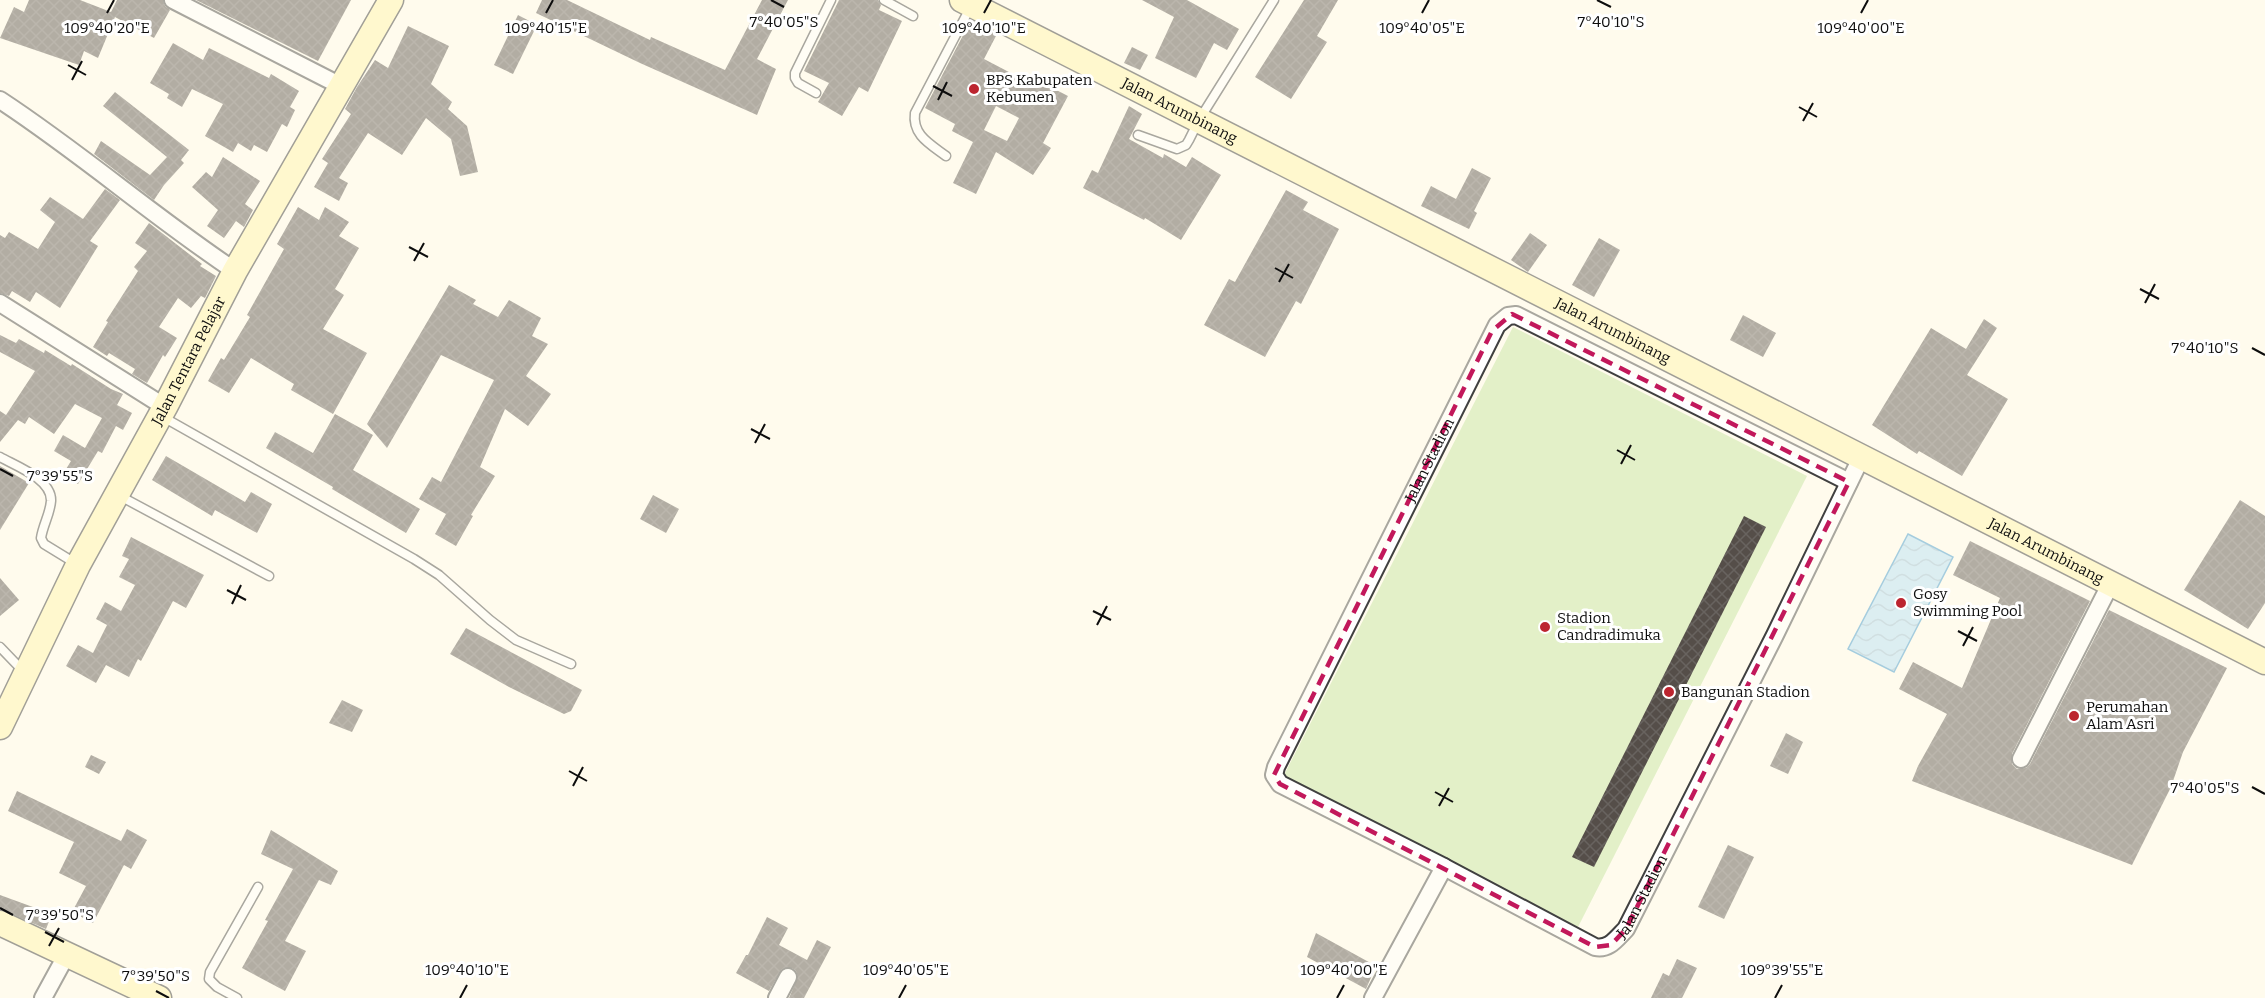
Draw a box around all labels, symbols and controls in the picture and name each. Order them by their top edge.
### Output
text: 7°40'05"S [750,13,818,31]
text: 7°40'10"S [1578,13,1644,31]
text: 109°40'20"E [64,19,150,37]
text: 109°40'15"E [505,19,587,37]
text: 109°40'10"E [942,19,1026,37]
text: 109°40'05"E [1379,19,1465,37]
text: 109°40'00"E [1817,19,1905,37]
place label: BPS Kabupaten Kebumen [986,71,1093,106]
street label: Jalan Arumbinang [1118,73,1240,147]
marker: BPS Kabupaten Kebumen [967,82,981,96]
street label: Jalan Tentara Pelajar [147,293,230,429]
street label: Jalan Arumbinang [1551,293,1674,367]
text: 7°40'10"S [2172,339,2238,357]
street label: Jalan Stadion [1400,415,1458,506]
text: 7°39'55"S [27,467,93,485]
street label: Jalan Arumbinang [1985,514,2107,588]
place label: Gosy Swimming Pool [1913,585,2022,620]
marker: Gosy Swimming Pool [1894,596,1908,610]
place label: Stadion Candradimuka [1557,609,1661,644]
marker: Stadion Candradimuka [1538,620,1552,634]
place label: Bangunan Stadion [1681,683,1810,701]
marker: Bangunan Stadion [1662,685,1676,699]
place label: Perumahan Alam Asri [2086,698,2169,733]
marker: Perumahan Alam Asri [2067,709,2081,723]
text: 7°40'05"S [2171,779,2239,797]
street label: Jalan Stadion [1612,851,1671,943]
text: 7°39'50"S [26,906,94,924]
text: 109°40'10"E [425,961,509,979]
text: 109°40'05"E [863,961,949,979]
text: 109°40'00"E [1300,961,1388,979]
text: 109°39'55"E [1741,961,1823,979]
text: 7°39'50"S [122,967,190,985]

